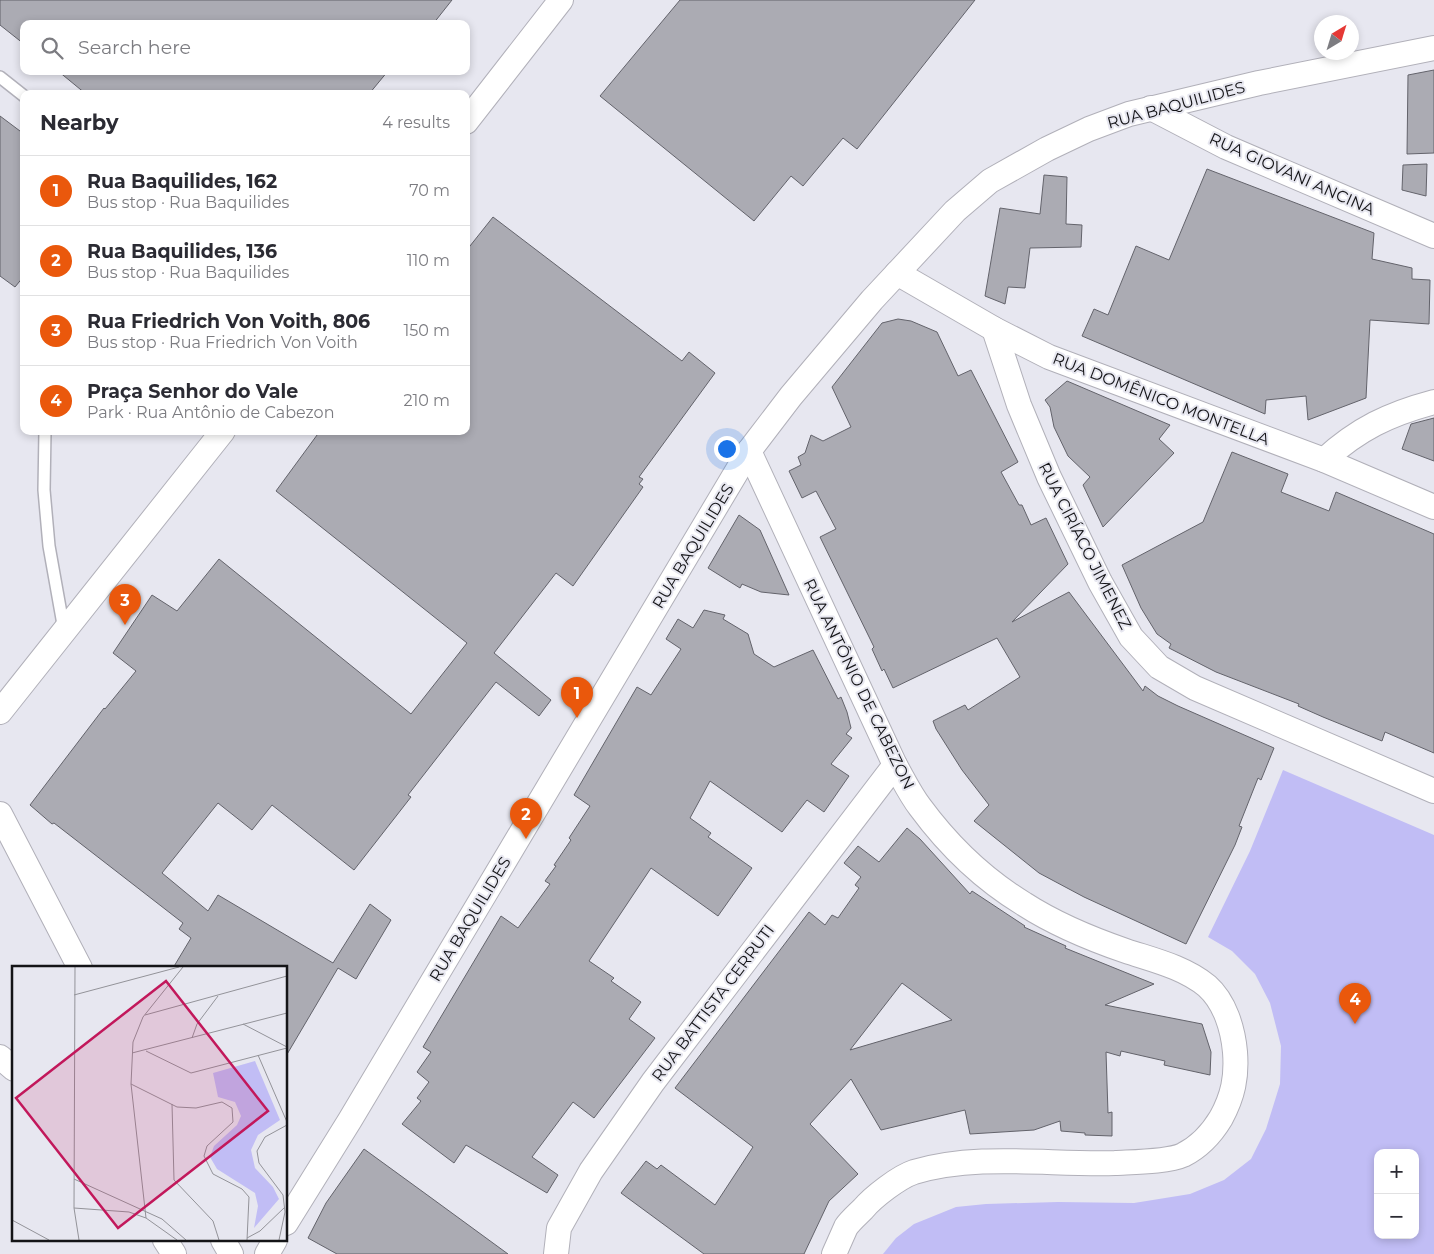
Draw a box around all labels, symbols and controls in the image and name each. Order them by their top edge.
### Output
north arrow [1314,15,1359,60]
search box [20,20,470,75]
icon: search [38,34,66,62]
text: Search here [78,36,191,59]
street label: RUA BAQUILIDES [1105,77,1247,133]
text: Nearby [40,110,119,135]
text: 4 results [382,113,450,132]
street label: RUA GIOVANI ANCINA [1206,129,1378,219]
text: Rua Baquilides, 162 [87,170,277,193]
text: 1 [53,181,59,200]
text: 70 m [409,181,450,200]
text: Bus stop · Rua Baquilides [87,193,289,212]
text: Rua Baquilides, 136 [87,240,277,263]
text: 2 [51,251,61,270]
text: 110 m [407,251,450,270]
text: Bus stop · Rua Baquilides [87,263,289,282]
text: Rua Friedrich Von Voith, 806 [87,310,370,333]
text: 3 [51,321,61,340]
text: 150 m [403,321,450,340]
text: Bus stop · Rua Friedrich Von Voith [87,333,358,352]
street label: RUA DOMÊNICO MONTELLA [1050,349,1272,449]
text: Praça Senhor do Vale [87,380,298,403]
text: 4 [50,391,62,410]
text: 210 m [403,391,450,410]
text: Park · Rua Antônio de Cabezon [87,403,334,422]
your location [714,436,740,462]
street label: RUA CIRÍACO JIMENEZ [1035,459,1135,633]
street label: RUA BAQUILIDES [648,480,738,612]
street label: RUA ANTÔNIO DE CABEZON [800,575,918,793]
pin: 3 [109,584,141,625]
pin: 1 [561,677,593,718]
pin: 2 [510,798,542,839]
street label: RUA BAQUILIDES [425,853,515,985]
street label: RUA BATTISTA CERRUTI [648,921,778,1085]
inset map [12,966,288,1242]
pin: 4 [1339,983,1371,1024]
map controls [1374,1149,1419,1239]
button: + [1374,1149,1419,1194]
button: − [1374,1194,1419,1239]

